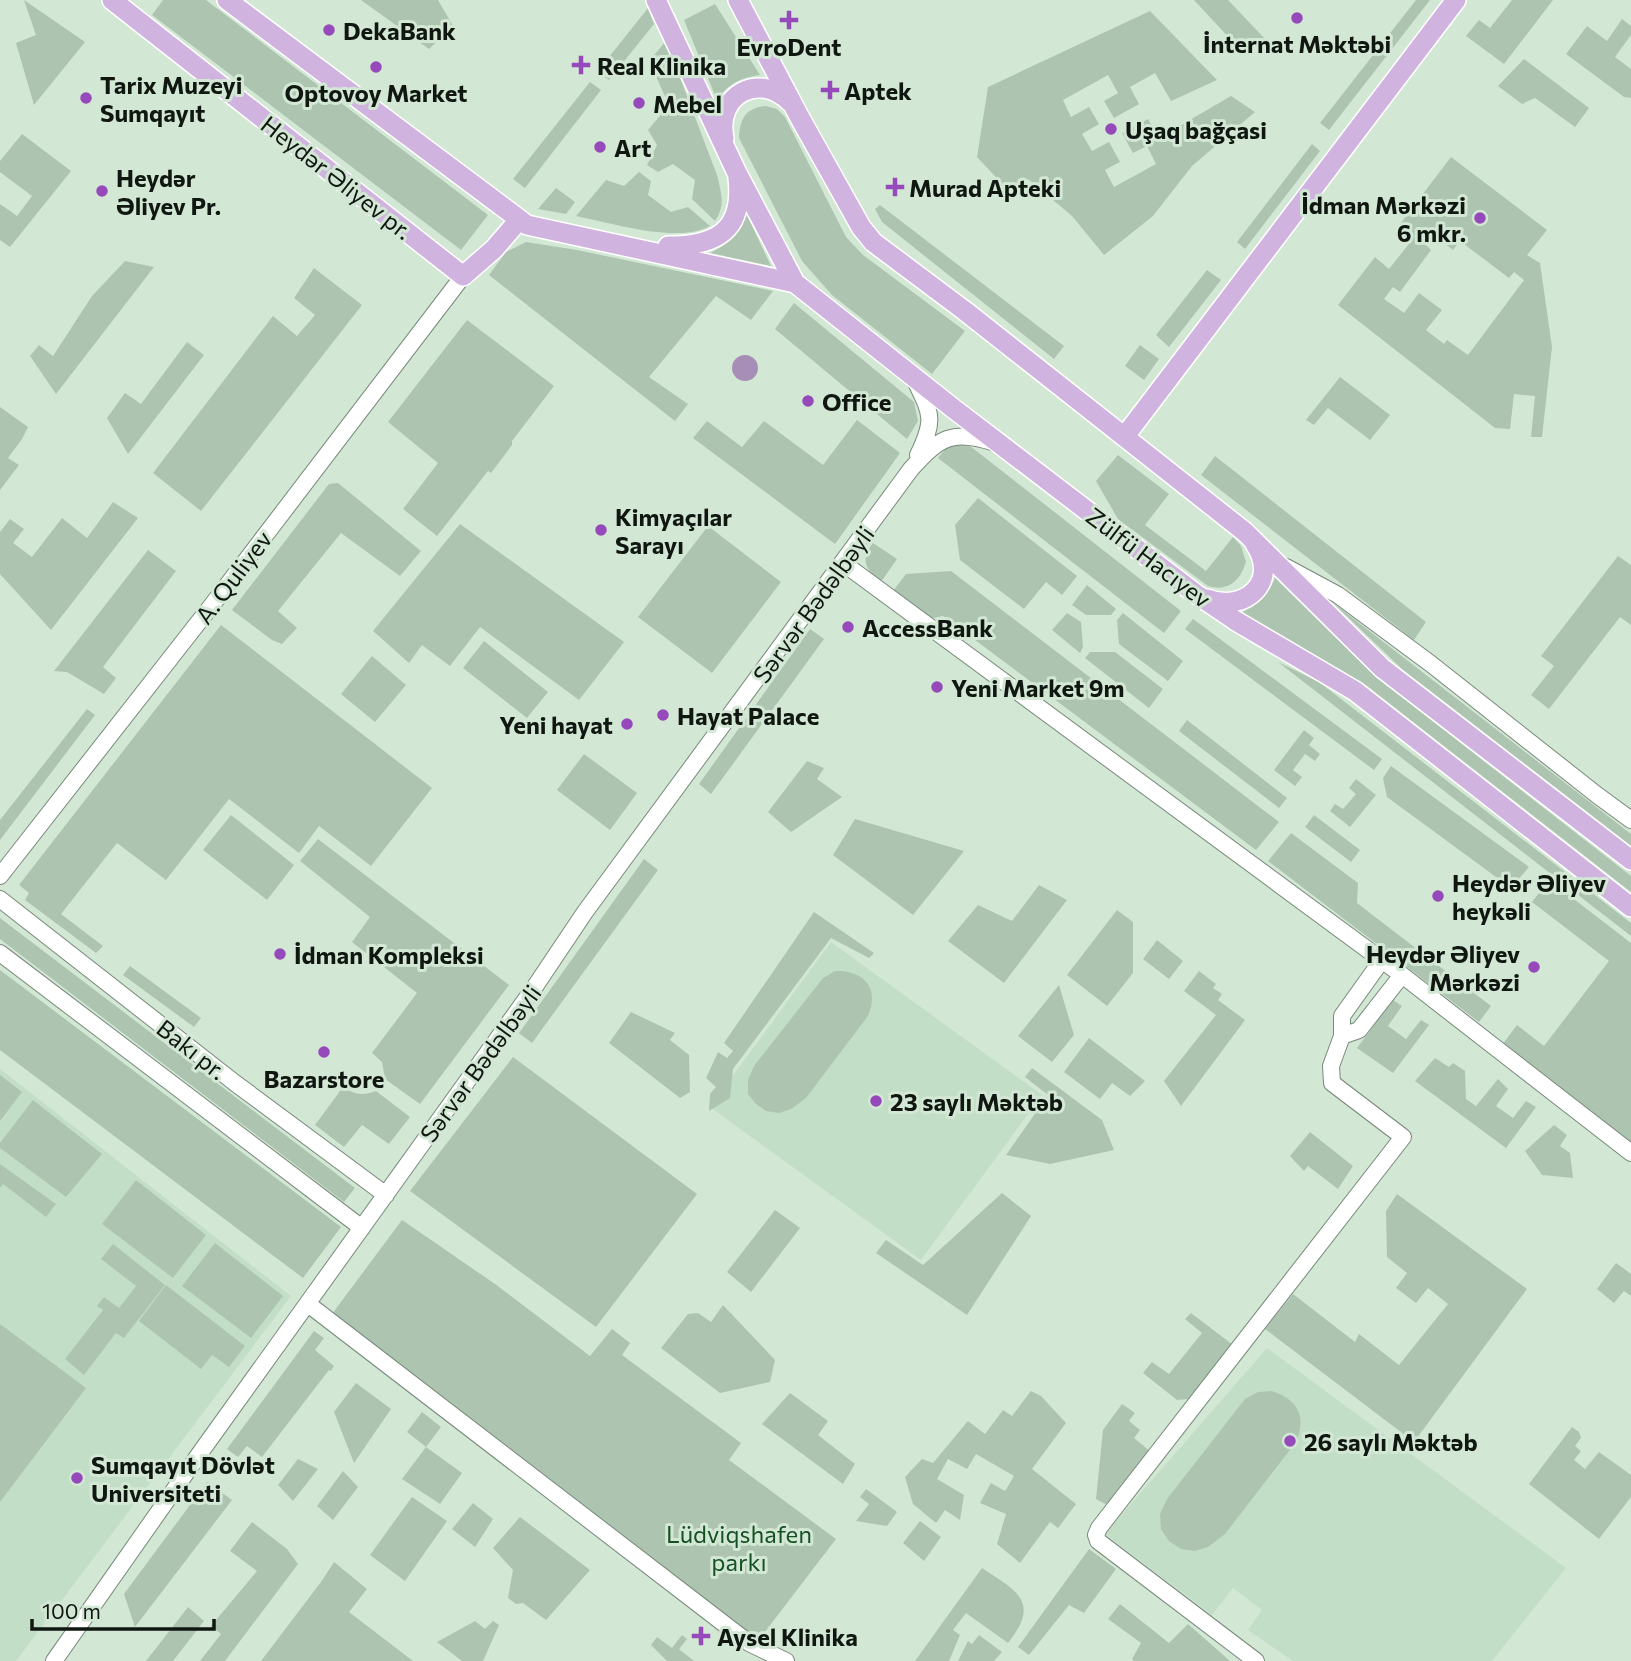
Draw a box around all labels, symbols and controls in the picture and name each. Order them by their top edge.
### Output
marker: İnternat Məktəbi [1289,10,1305,26]
marker: EvroDent [781,12,797,28]
place label: DekaBank [343,16,456,45]
marker: DekaBank [321,22,337,38]
place label: İnternat Məktəbi [1203,29,1391,58]
place label: EvroDent [737,32,841,61]
place label: Real Klinika [597,51,726,80]
marker: Real Klinika [571,55,591,75]
marker: Optovoy Market [368,59,384,75]
place label: Tarix Muzeyi Sumqayıt [100,70,242,127]
place label: Aptek [844,76,912,105]
place label: Optovoy Market [285,78,467,107]
marker: Aptek [822,82,838,98]
place label: Mebel [653,89,722,118]
marker: Tarix Muzeyi Sumqayıt [78,90,94,106]
marker: Mebel [631,95,647,111]
street label: Heydər Əliyev pr. [256,109,418,245]
place label: Uşaq bağçasi [1125,115,1267,144]
marker: Uşaq bağçasi [1103,121,1119,137]
place label: Art [614,133,651,162]
marker: Art [592,139,608,155]
place label: Heydər Əliyev Pr. [116,163,221,220]
place label: Murad Apteki [909,173,1061,202]
marker: Murad Apteki [887,179,903,195]
marker: Heydər Əliyev Pr. [94,183,110,199]
place label: İdman Mәrkәzi 6 mkr. [1301,190,1466,247]
marker: İdman Mәrkәzi 6 mkr. [1472,210,1488,226]
place label: Office [822,387,892,416]
marker: Office [800,393,816,409]
street label: Zülfü Hacıyev [1081,501,1217,613]
place label: Kimyaçılar Sarayı [615,502,732,559]
street label: Sərvər Bədəlbəyli [746,520,880,688]
marker: Kimyaçılar Sarayı [593,522,609,538]
street label: A. Quliyev [189,525,277,629]
place label: AccessBank [862,613,993,642]
marker: AccessBank [840,619,856,635]
place label: Yeni Market 9m [951,673,1124,702]
marker: Yeni Market 9m [929,679,945,695]
place label: Hayat Palace [677,701,819,730]
marker: Hayat Palace [655,707,671,723]
place label: Yeni hayat [499,710,613,739]
marker: Yeni hayat [619,716,635,732]
place label: Heydər Əliyev heykəli [1452,868,1606,925]
marker: Heydər Əliyev heykəli [1430,888,1446,904]
place label: Heydər Əliyev Mərkəzi [1366,939,1520,996]
place label: İdman Kompleksi [294,940,484,969]
marker: İdman Kompleksi [272,946,288,962]
marker: Heydər Əliyev Mərkəzi [1526,959,1542,975]
street label: Sərvər Bədəlbəyli [413,979,547,1147]
street label: Bakı pr. [152,1013,232,1085]
marker: Bazarstore [316,1044,332,1060]
place label: Bazarstore [264,1064,384,1093]
place label: 23 saylı Məktəb [890,1087,1063,1116]
marker: 23 saylı Məktəb [868,1093,884,1109]
place label: 26 saylı Məktəb [1304,1427,1478,1456]
marker: 26 saylı Məktəb [1282,1433,1298,1449]
place label: Sumqayıt Dövlət Universiteti [91,1450,275,1507]
marker: Sumqayıt Dövlət Universiteti [69,1470,85,1486]
park label: Lüdviqshafen parkı [666,1519,812,1576]
scale bar [32,1588,214,1632]
text: 100 m [42,1598,101,1623]
place label: Aysel Klinika [717,1622,858,1651]
marker: Aysel Klinika [691,1626,711,1646]

